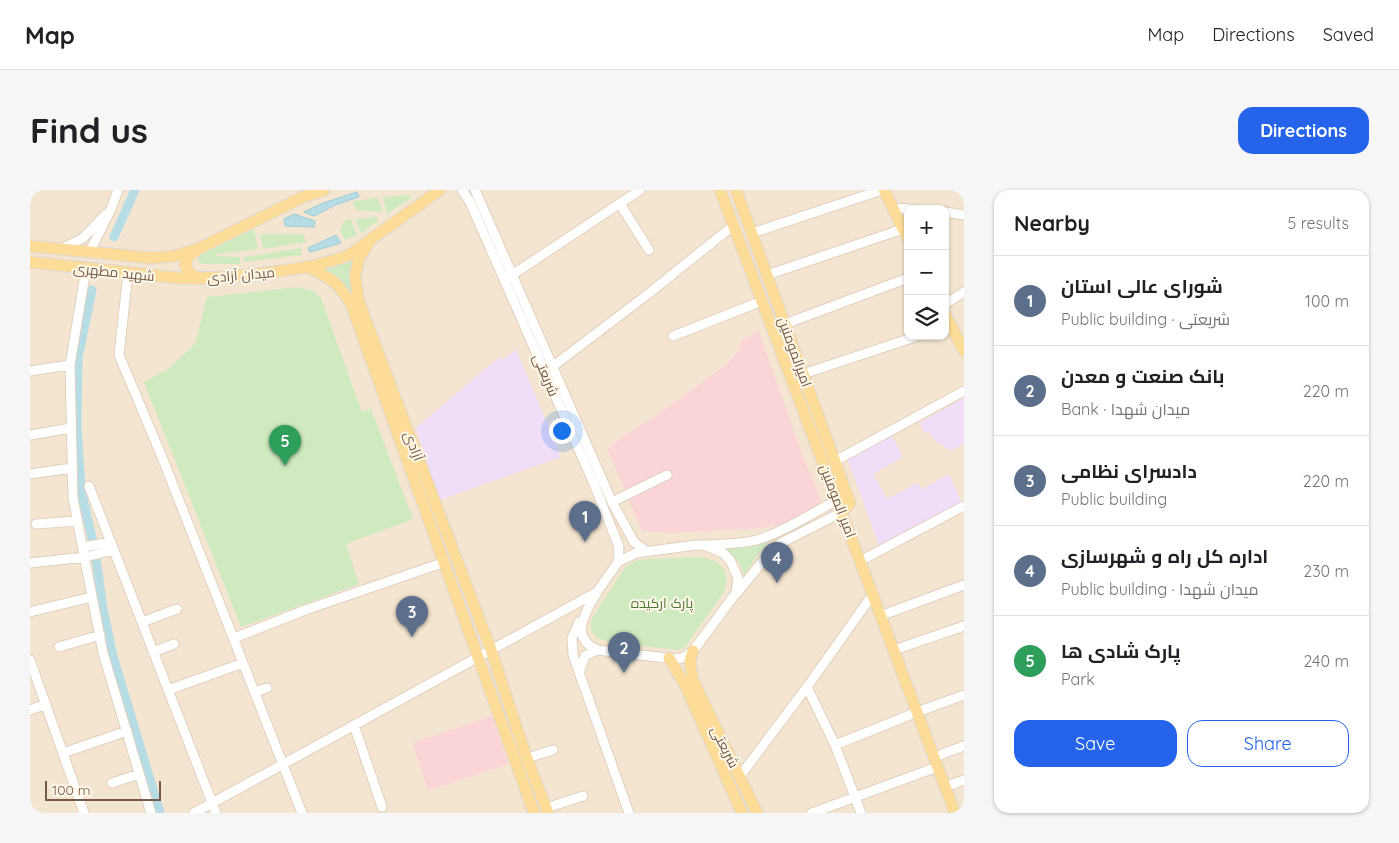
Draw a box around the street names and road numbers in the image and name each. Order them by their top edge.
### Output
street label: شهید مطهری [72,259,156,285]
street label: میدان آزادی [206,263,276,287]
street label: امیرالمومنین [774,315,816,389]
street label: شریعتی [529,351,563,399]
street label: آزادی [400,429,428,464]
street label: امیر المومنین [816,462,860,540]
street label: شریعتی [707,723,743,771]

